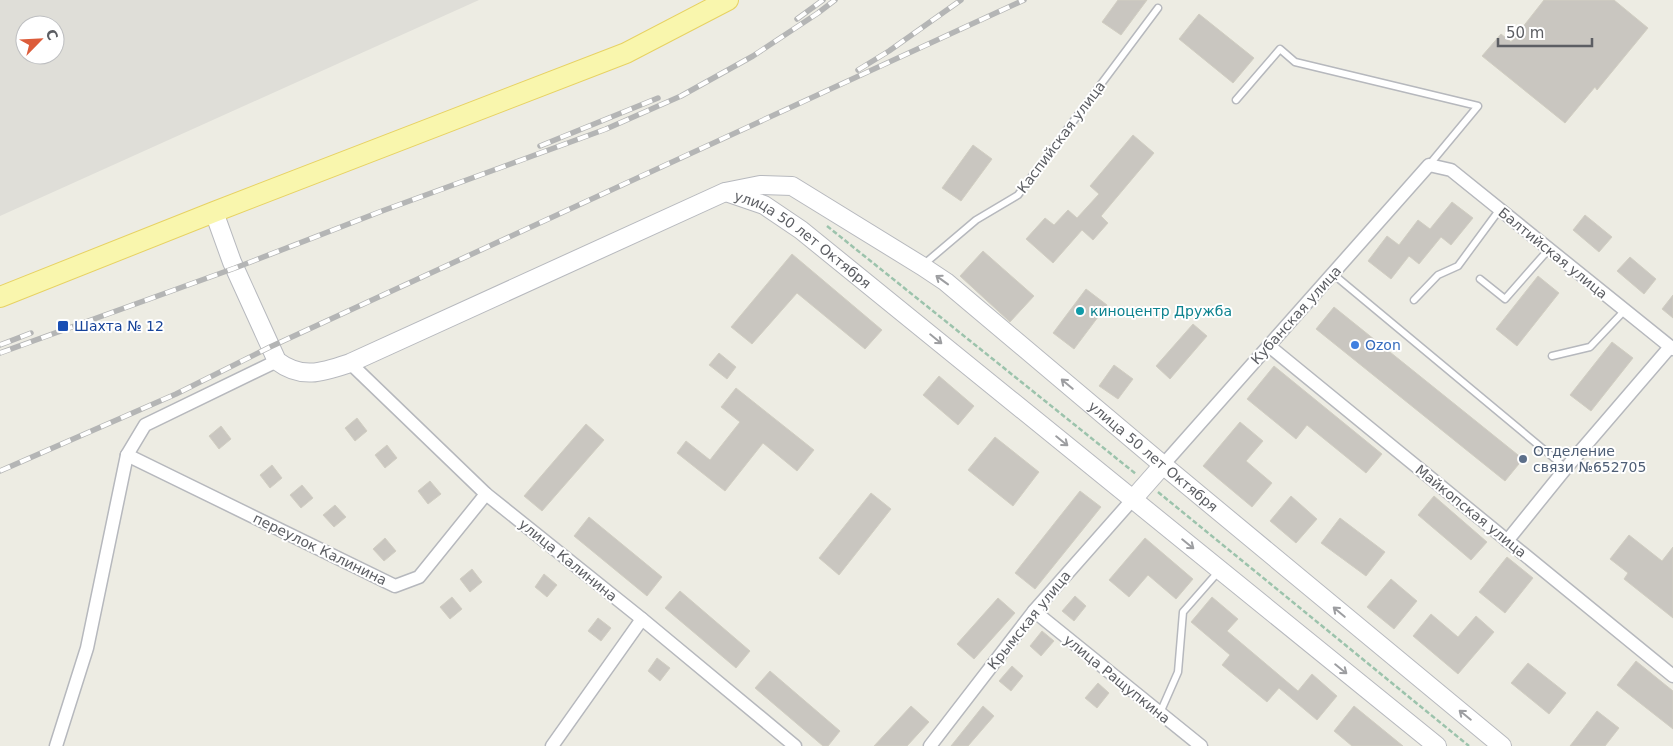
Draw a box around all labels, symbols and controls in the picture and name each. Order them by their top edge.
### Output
north arrow [15,15,65,65]
scale bar [1498,15,1592,47]
text: 50 m [1506,24,1544,42]
text: С [42,27,61,43]
street label: Каспийская улица [1014,78,1108,196]
street label: улица 50 лет Октября [732,187,874,292]
street label: Балтийская улица [1495,204,1611,302]
street label: Кубанская улица [1248,263,1344,367]
one-way arrow [935,275,949,285]
place label: киноцентр Дружба [1090,303,1232,319]
marker: киноцентр Дружба [1074,305,1086,317]
place label: Шахта № 12 [74,318,164,334]
marker: Шахта № 12 [56,319,70,333]
one-way arrow [929,333,942,344]
place label: Ozon [1365,337,1401,353]
marker: Ozon [1349,339,1361,351]
one-way arrow [1060,379,1073,390]
street label: улица 50 лет Октября [1085,398,1221,515]
one-way arrow [1055,436,1068,447]
place label: Отделение связи №652705 [1533,443,1646,475]
marker: Отделение связи №652705 [1517,453,1529,465]
street label: Майкопская улица [1412,461,1530,561]
street label: переулок Калинина [251,510,389,588]
street label: улица Калинина [516,516,620,604]
one-way arrow [1181,539,1194,550]
street label: Крымская улица [984,567,1074,673]
one-way arrow [1333,607,1346,618]
street label: улица Ращупкина [1061,631,1173,727]
one-way arrow [1334,663,1347,674]
one-way arrow [1458,710,1471,721]

